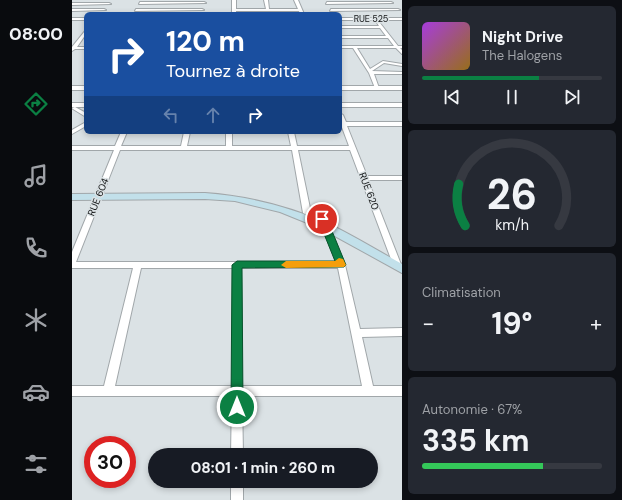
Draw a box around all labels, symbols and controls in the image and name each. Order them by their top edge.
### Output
street label: RUE 525 [354,13,388,25]
text: 08:00 [9,22,63,46]
text: 120 m [166,23,245,60]
text: Night Drive [482,27,563,47]
icon: right [100,28,152,80]
text: The Halogens [482,47,562,64]
text: Tournez à droite [166,59,300,83]
icon: previous [441,86,463,108]
icon: pause [501,86,523,108]
icon: next [561,86,583,108]
icon: directions [22,90,50,118]
icon: left [160,104,182,126]
icon: ahead [202,104,224,126]
icon: right [244,104,266,126]
icon: music [22,162,50,190]
text: 26 [487,168,537,222]
street label: RUE 620 [356,170,382,212]
street label: RUE 604 [84,176,112,218]
pin [305,202,339,236]
icon: arrive [311,208,333,230]
text: km/h [495,216,529,234]
icon: phone [22,234,50,262]
text: Climatisation [422,284,501,301]
text: 19° [492,304,532,343]
icon: climate [22,306,50,334]
text: − [422,309,434,338]
text: + [590,309,602,338]
icon: car [22,378,50,406]
position arrow [216,386,258,428]
text: Autonomie · 67% [422,401,522,418]
text: 335 km [422,421,529,460]
speed limit sign: 30 [84,436,136,488]
icon: filters [22,450,50,478]
text: 08:01 · 1 min · 260 m [191,458,335,478]

